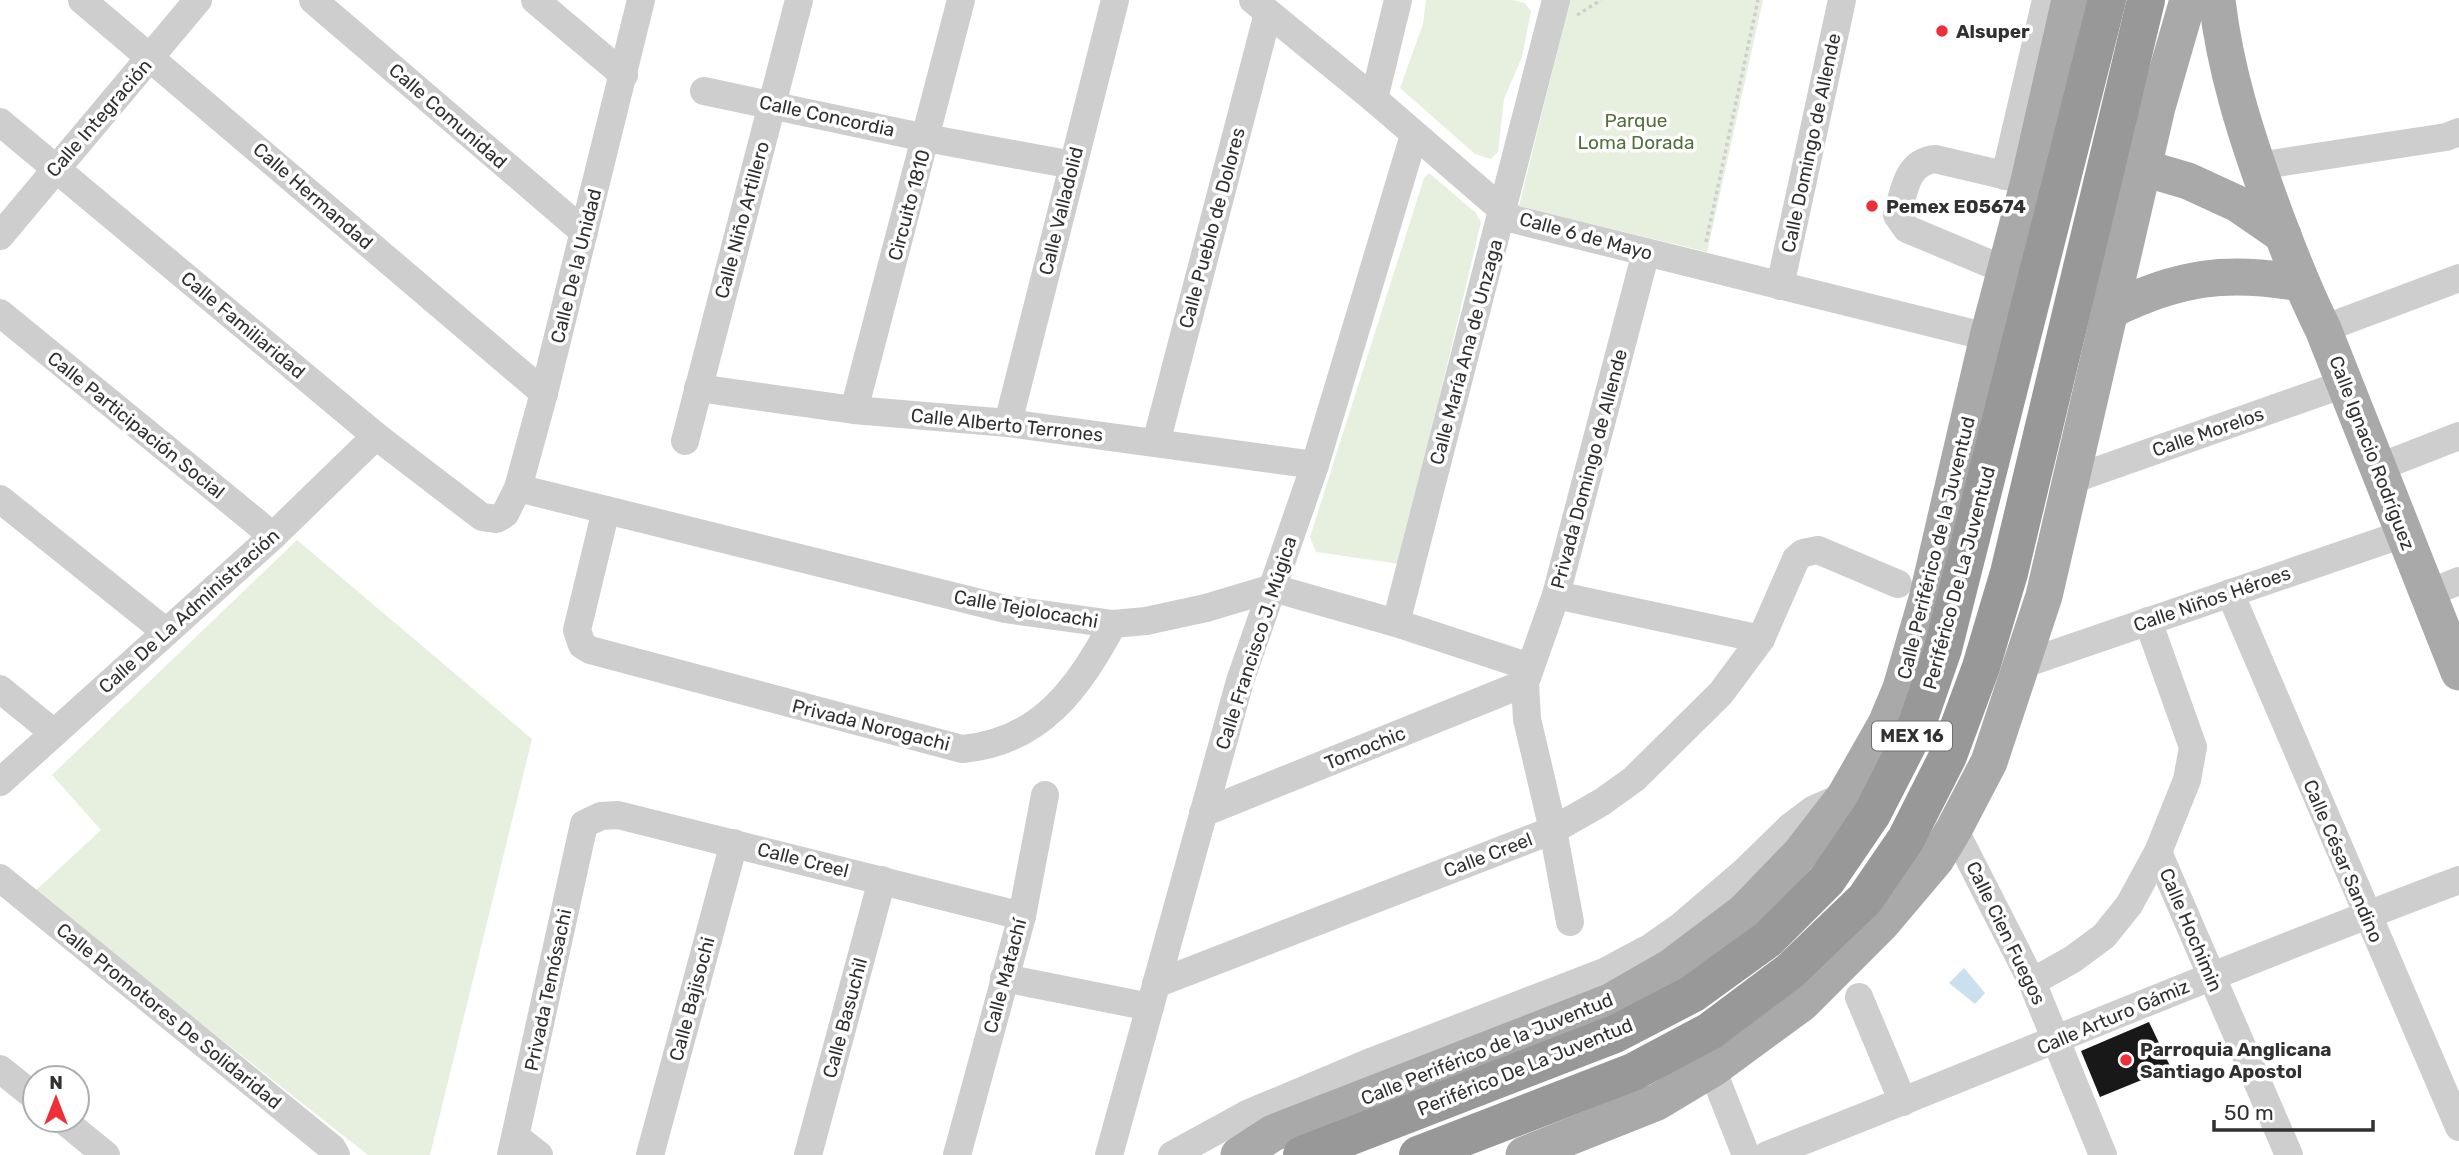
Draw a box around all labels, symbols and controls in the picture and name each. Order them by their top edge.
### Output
place label: Alsuper [1956,20,2030,43]
marker: Alsuper [1934,23,1950,39]
street label: Calle Domingo de Allende [1776,31,1846,255]
street label: Calle Integración [42,54,156,182]
street label: Calle Comunidad [384,59,512,173]
street label: Calle Concordia [757,90,897,142]
park label: Parque Loma Dorada [1578,109,1694,154]
street label: Calle Pueblo de Dolores [1174,125,1250,331]
street label: Calle Hermandad [248,138,378,254]
street label: Calle Niño Artillero [710,139,774,301]
street label: Calle Valladolid [1034,144,1088,278]
street label: Circuito 1810 [883,147,935,263]
street label: Calle De la Unidad [546,186,606,346]
place label: Pemex E05674 [1886,195,2026,218]
marker: Pemex E05674 [1864,198,1880,214]
street label: Calle 6 de Mayo [1517,207,1655,265]
street label: Calle María Ana de Unzaga [1425,237,1507,467]
street label: Calle Familiaridad [176,266,310,384]
street label: Calle Participación Social [43,346,229,504]
street label: Privada Domingo de Allende [1546,347,1632,591]
street label: Calle Ignacio Rodríguez [2324,353,2420,553]
street label: Calle Morelos [2149,402,2267,462]
street label: Calle Alberto Terrones [910,403,1104,447]
street label: Calle Periférico de la Juventud [1892,414,1980,682]
street label: Periférico De La Juventud [1918,464,2000,692]
street label: Calle De La Administración [94,524,284,698]
street label: Calle Francisco J. Múgica [1211,533,1301,753]
street label: Calle Niños Héroes [2130,561,2294,637]
street label: Calle Tejolocachi [952,585,1100,633]
street label: Privada Norogachi [790,694,952,756]
street label: Tomochic [1321,721,1409,775]
road number: MEX 16 [1872,722,1952,750]
street label: Calle César Sandino [2298,776,2388,946]
street label: Calle Creel [1440,828,1536,882]
street label: Calle Creel [755,838,851,882]
street label: Calle Cien Fuegos [1961,858,2051,1008]
street label: Calle Hochimin [2155,865,2227,995]
street label: Privada Temósachi [520,907,576,1073]
street label: Calle Matachí [979,915,1032,1036]
street label: Calle Promotores De Solidaridad [52,918,286,1114]
street label: Calle Bajisochi [664,934,720,1064]
street label: Calle Basuchil [818,955,872,1081]
street label: Calle Arturo Gámiz [2033,975,2193,1059]
street label: Calle Periférico de la Juventud [1358,988,1616,1110]
street label: Periférico De La Juventud [1414,1013,1636,1121]
place label: Parroquia Anglicana Santiago Apostol [2140,1038,2332,1083]
marker: Parroquia Anglicana Santiago Apostol [2118,1052,2134,1068]
north arrow [21,1064,91,1134]
text: N [49,1071,63,1094]
scale bar [2214,1088,2373,1132]
text: 50 m [2224,1100,2274,1125]

